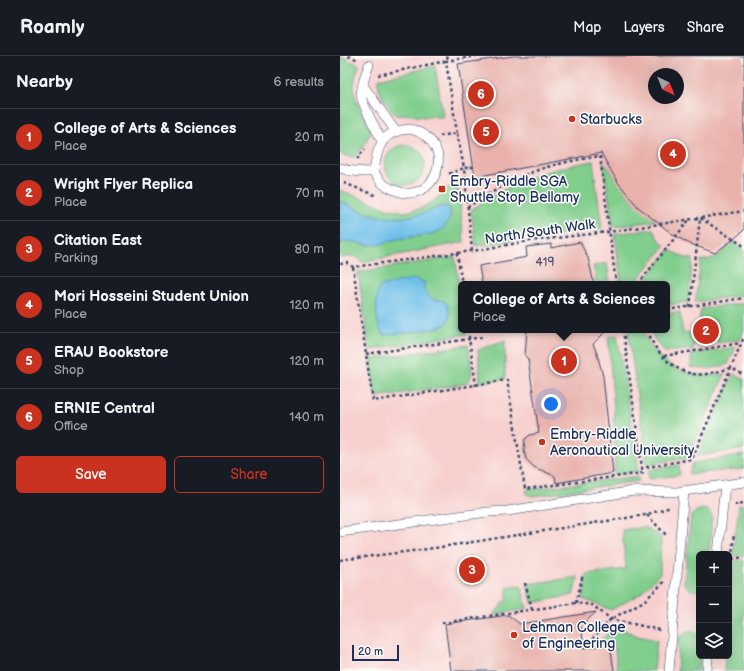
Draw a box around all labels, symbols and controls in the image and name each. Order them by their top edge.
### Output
text: Roamly [20,16,84,39]
text: Map [573,19,601,36]
text: Layers [623,19,665,36]
text: Share [687,19,724,36]
north arrow [648,68,684,104]
text: Nearby [16,72,73,92]
text: 6 results [274,74,324,90]
pin: 6 [468,79,494,109]
place label: Starbucks [580,111,642,128]
marker: Starbucks [567,114,577,124]
pin: 5 [473,117,499,147]
text: College of Arts & Sciences [54,119,236,138]
text: 1 [26,129,32,145]
text: 20 m [294,129,324,145]
text: Place [54,138,87,154]
pin: 4 [660,139,686,169]
place label: Embry-Riddle SGA Shuttle Stop Bellamy [450,173,580,206]
text: Wright Flyer Replica [54,175,193,194]
marker: Embry-Riddle SGA Shuttle Stop Bellamy [437,184,447,194]
text: 2 [25,185,33,201]
text: 70 m [296,185,324,201]
text: Place [54,194,87,210]
street label: North/South Walk [484,215,596,248]
text: Citation East [54,231,142,250]
text: 3 [25,241,33,257]
text: 80 m [295,241,324,257]
text: Parking [54,250,98,266]
house number: 419 [536,255,555,270]
popup [458,281,670,333]
text: Mori Hosseini Student Union [54,287,249,306]
text: College of Arts & Sciences [473,290,655,309]
text: 4 [25,297,33,313]
text: 120 m [289,297,324,313]
text: Place [54,306,87,322]
text: Place [473,309,506,325]
pin: 2 [693,316,719,346]
text: ERAU Bookstore [54,343,168,362]
pin: 1 [551,346,577,376]
text: 5 [25,353,33,369]
text: 120 m [289,353,324,369]
text: Shop [54,362,84,378]
your location [541,394,561,414]
text: ERNIE Central [54,399,155,418]
text: 6 [25,409,33,425]
text: 140 m [289,409,324,425]
text: Office [54,418,88,434]
place label: Embry-Riddle Aeronautical University [550,426,695,459]
marker: Embry-Riddle Aeronautical University [537,437,547,447]
button: Save [16,456,166,493]
button: Share [174,456,324,493]
map controls [696,551,732,659]
button: + [696,551,732,587]
pin: 3 [459,555,485,585]
button: − [696,587,732,623]
place label: Lehman College of Engineering [522,619,626,652]
button: layers [696,623,732,659]
marker: Lehman College of Engineering [509,630,519,640]
scale bar [352,643,399,662]
text: 20 m [358,645,383,658]

